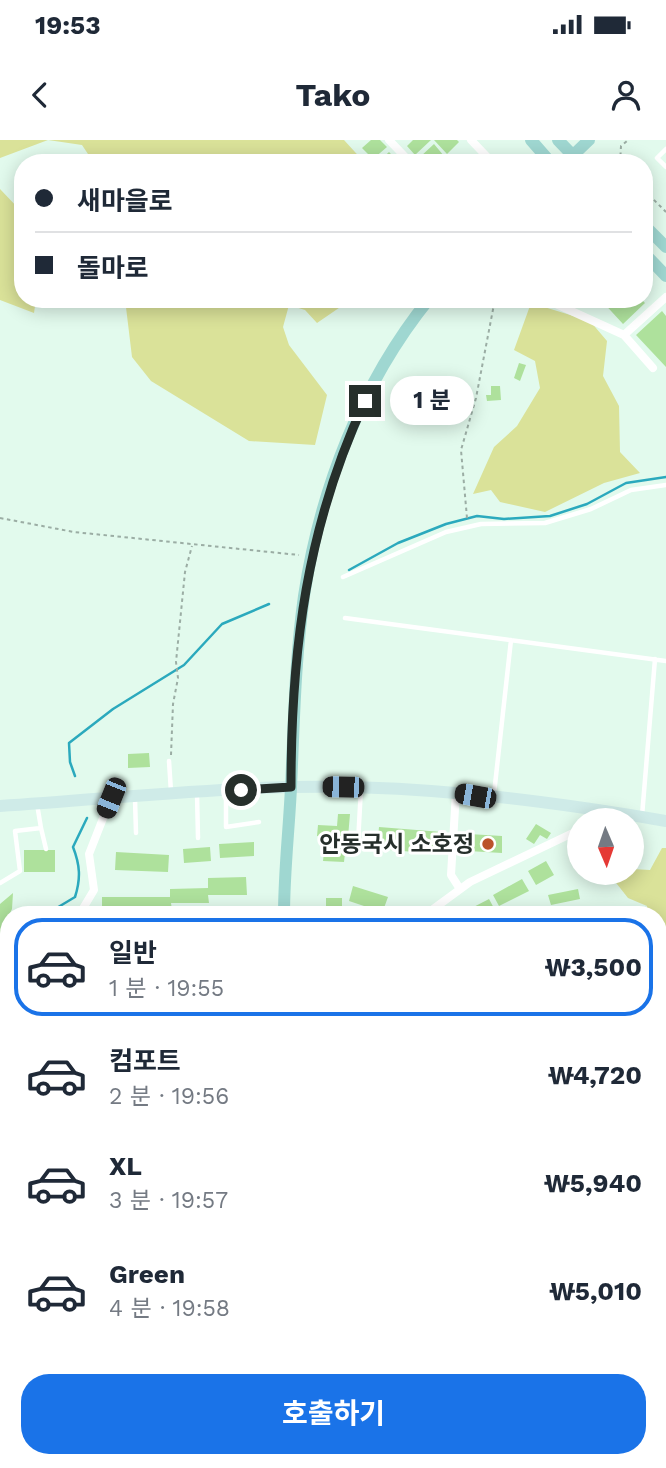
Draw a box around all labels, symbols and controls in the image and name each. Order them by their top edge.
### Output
text: 19:53 [35,10,101,40]
icon: back [21,76,59,114]
text: Tako [296,76,370,114]
icon: person [607,76,645,114]
text: 새마을로 [77,186,173,216]
text: 돌마로 [77,253,149,283]
callout: 1 분 [390,376,474,426]
route end [349,385,381,417]
text: 1 분 [413,387,451,414]
route start [225,774,257,806]
car [94,775,129,821]
car [322,776,365,798]
car [453,782,498,810]
north arrow [567,808,644,886]
map controls [567,808,644,885]
place label: 안동국시 소호정 [319,831,474,858]
marker: 안동국시 소호정 [480,836,496,852]
icon: car [25,936,88,999]
text: 일반 [109,938,157,968]
text: ₩3,500 [544,952,642,982]
text: 1 분 · 19:55 [109,975,224,1002]
icon: car [25,1044,88,1107]
text: 컴포트 [109,1046,181,1076]
text: ₩4,720 [548,1060,642,1090]
text: 2 분 · 19:56 [109,1083,229,1110]
text: XL [109,1151,142,1181]
icon: car [25,1152,88,1215]
text: ₩5,940 [544,1168,642,1198]
text: 3 분 · 19:57 [109,1187,228,1214]
text: Green [109,1259,185,1289]
icon: car [25,1260,88,1323]
text: ₩5,010 [549,1276,642,1306]
text: 4 분 · 19:58 [109,1295,230,1322]
button: 호출하기 [21,1374,646,1454]

